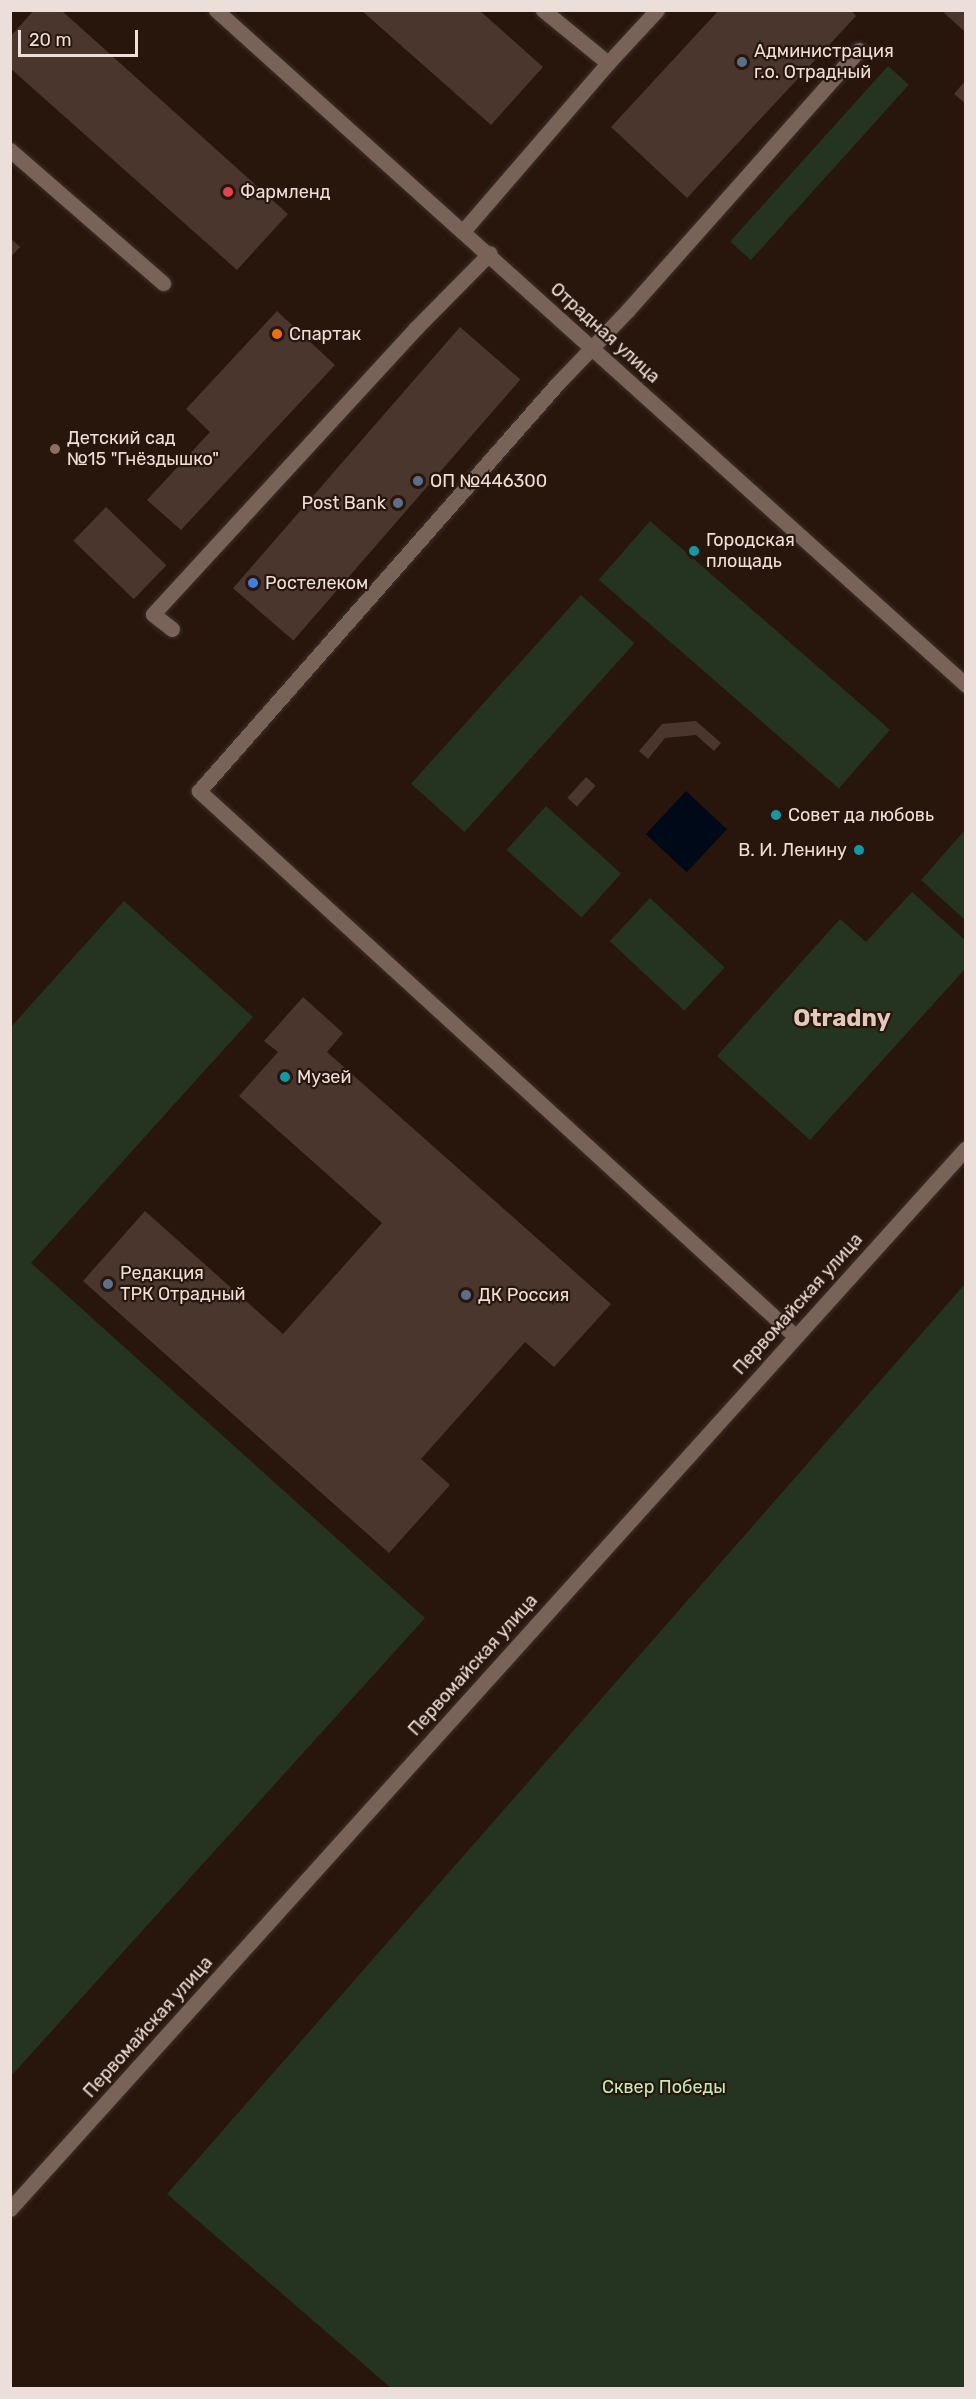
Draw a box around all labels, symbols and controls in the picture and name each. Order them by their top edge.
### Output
scale bar [21,18,141,56]
text: 20 m [29,29,71,51]
place label: Администрация г.о. Отрадный [754,41,894,84]
marker: Администрация г.о. Отрадный [735,55,749,69]
place label: Фармленд [240,181,331,203]
marker: Фармленд [221,185,235,199]
street label: Отрадная улица [546,278,664,388]
place label: Спартак [289,323,361,345]
marker: Спартак [270,327,284,341]
place label: Детский сад №15 "Гнёздышко" [67,428,219,470]
marker: Детский сад №15 "Гнёздышко" [48,442,62,456]
place label: ОП №446300 [430,470,547,492]
marker: ОП №446300 [411,474,425,488]
place label: Post Bank [301,492,386,514]
marker: Post Bank [391,496,405,510]
place label: Городская площадь [706,530,795,572]
marker: Городская площадь [687,544,701,558]
place label: Ростелеком [265,572,368,594]
marker: Ростелеком [246,576,260,590]
place label: Совет да любовь [788,804,934,826]
marker: Совет да любовь [769,808,783,822]
place label: В. И. Ленину [738,839,847,861]
marker: В. И. Ленину [852,843,866,857]
district label: Otradny [793,1005,891,1033]
place label: Музей [297,1066,351,1088]
marker: Музей [278,1070,292,1084]
street label: Первомайская улица [729,1229,867,1379]
place label: Редакция ТРК Отрадный [120,1263,245,1306]
marker: Редакция ТРК Отрадный [101,1277,115,1291]
place label: ДК Россия [478,1284,569,1306]
marker: ДК Россия [459,1288,473,1302]
street label: Первомайская улица [404,1590,542,1740]
street label: Первомайская улица [79,1952,217,2102]
park label: Сквер Победы [602,2076,726,2098]

